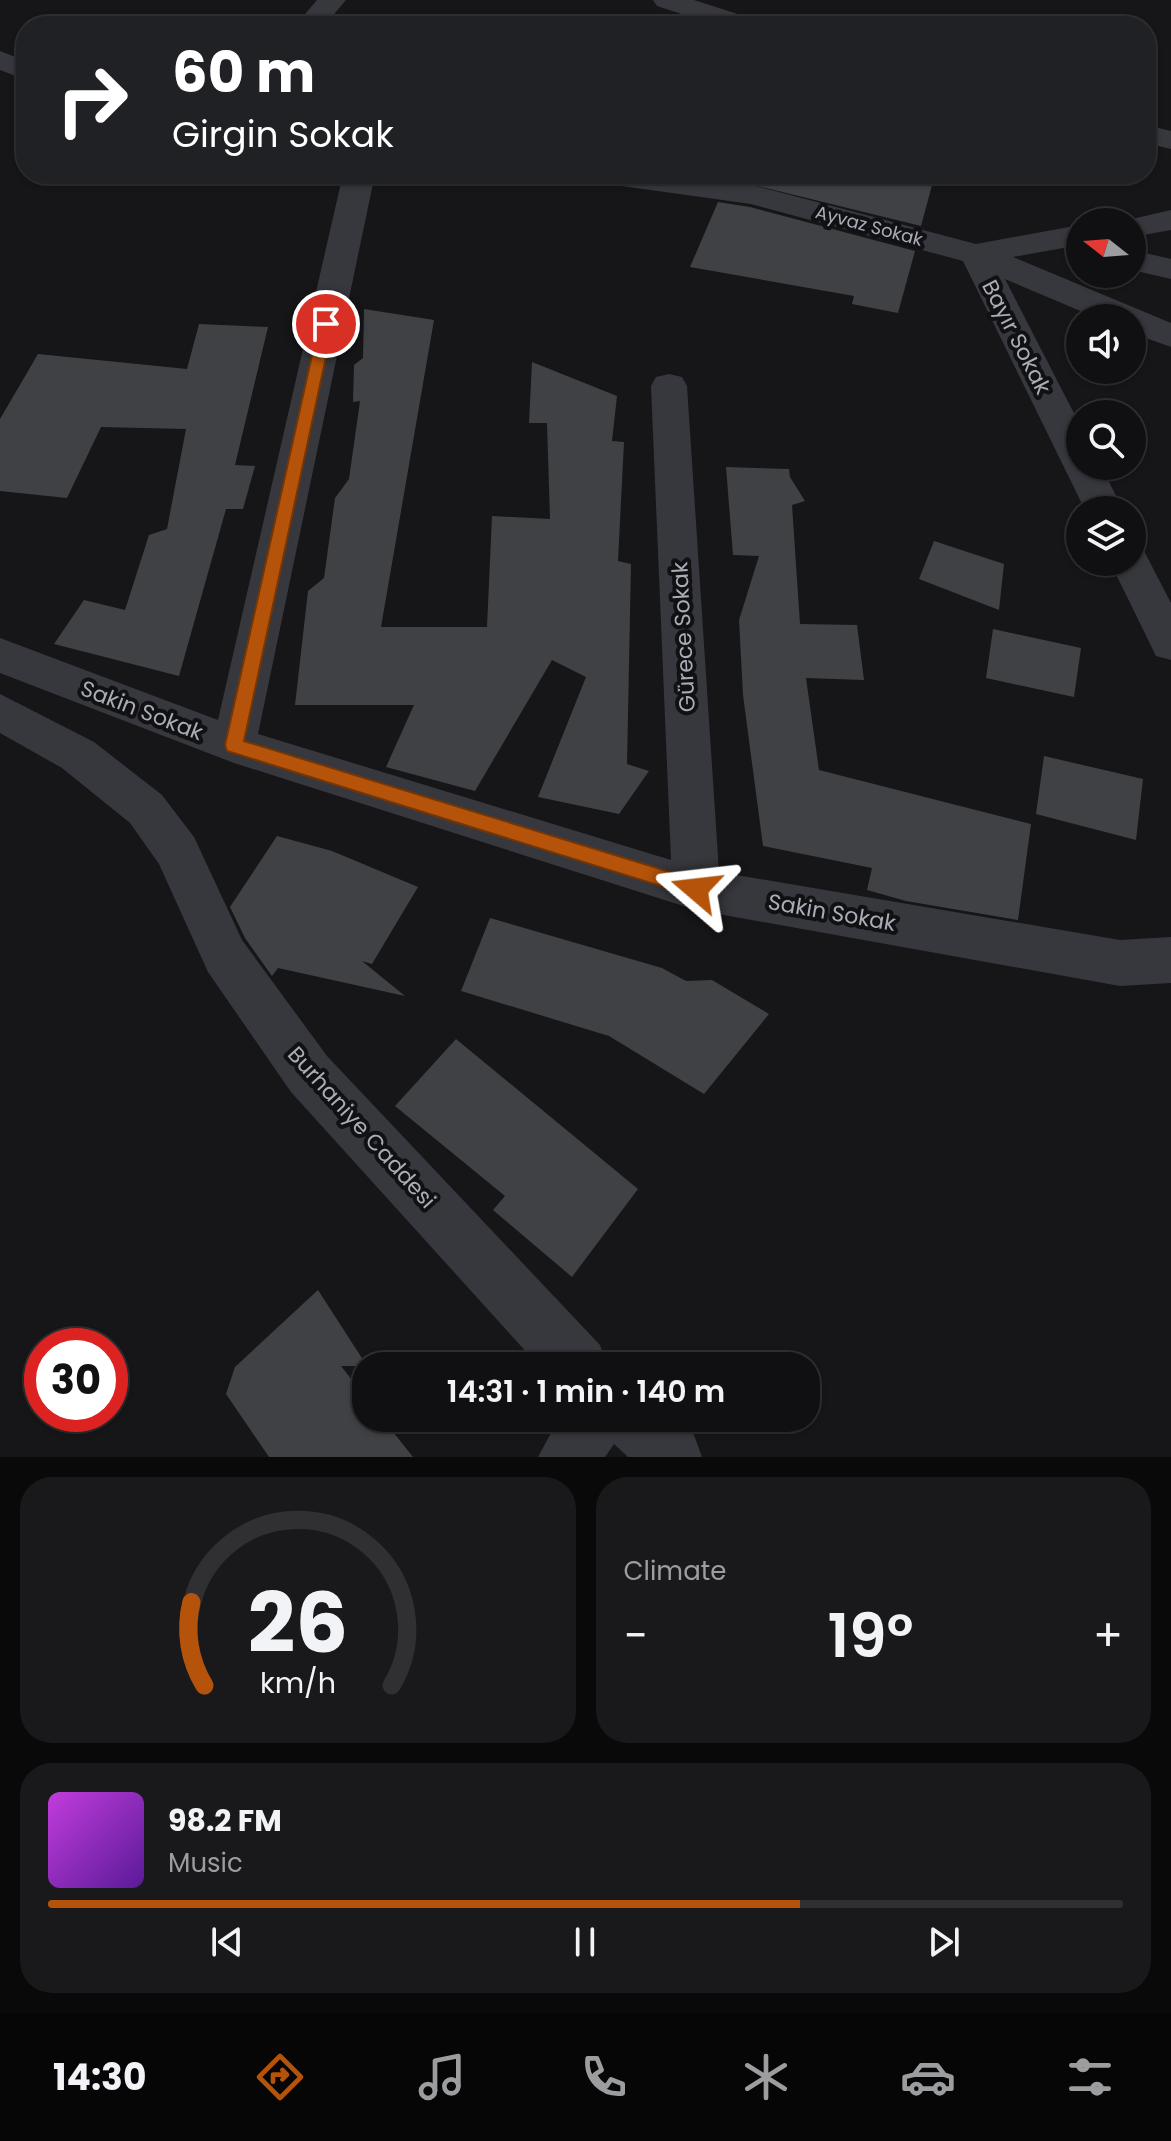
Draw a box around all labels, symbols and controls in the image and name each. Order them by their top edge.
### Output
text: 60 m [172,33,315,112]
icon: right [40,48,144,152]
text: Girgin Sokak [172,109,394,160]
street label: Ayvaz Sokak [813,199,926,252]
north arrow [1066,208,1146,288]
map controls [1066,208,1146,576]
street label: Bayır Sokak [974,275,1059,400]
pin [292,290,360,358]
icon: arrive [304,302,348,346]
button: sound [1066,304,1146,384]
button: search [1066,400,1146,480]
button: layers [1066,496,1146,576]
street label: Gürece Sokak [664,560,703,713]
street label: Sakin Sokak [76,673,208,748]
position arrow [654,847,738,931]
street label: Sakin Sokak [766,886,899,939]
street label: Burhaniye Caddesi [280,1040,443,1215]
speed limit sign: 30 [24,1328,128,1432]
text: 14:31 · 1 min · 140 m [447,1370,725,1413]
text: Climate [624,1553,726,1589]
text: 26 [247,1565,348,1681]
text: 19° [827,1594,913,1678]
text: − [624,1605,648,1666]
text: + [1093,1605,1123,1666]
text: km/h [260,1663,336,1703]
text: 98.2 FM [168,1799,282,1842]
text: Music [168,1845,243,1881]
icon: previous [205,1920,249,1964]
icon: pause [563,1920,607,1964]
icon: next [922,1920,966,1964]
icon: directions [252,2049,308,2105]
icon: music [414,2049,470,2105]
icon: phone [576,2049,632,2105]
icon: climate [738,2049,794,2105]
icon: car [900,2049,956,2105]
icon: filters [1062,2049,1118,2105]
text: 14:30 [53,2052,146,2103]

